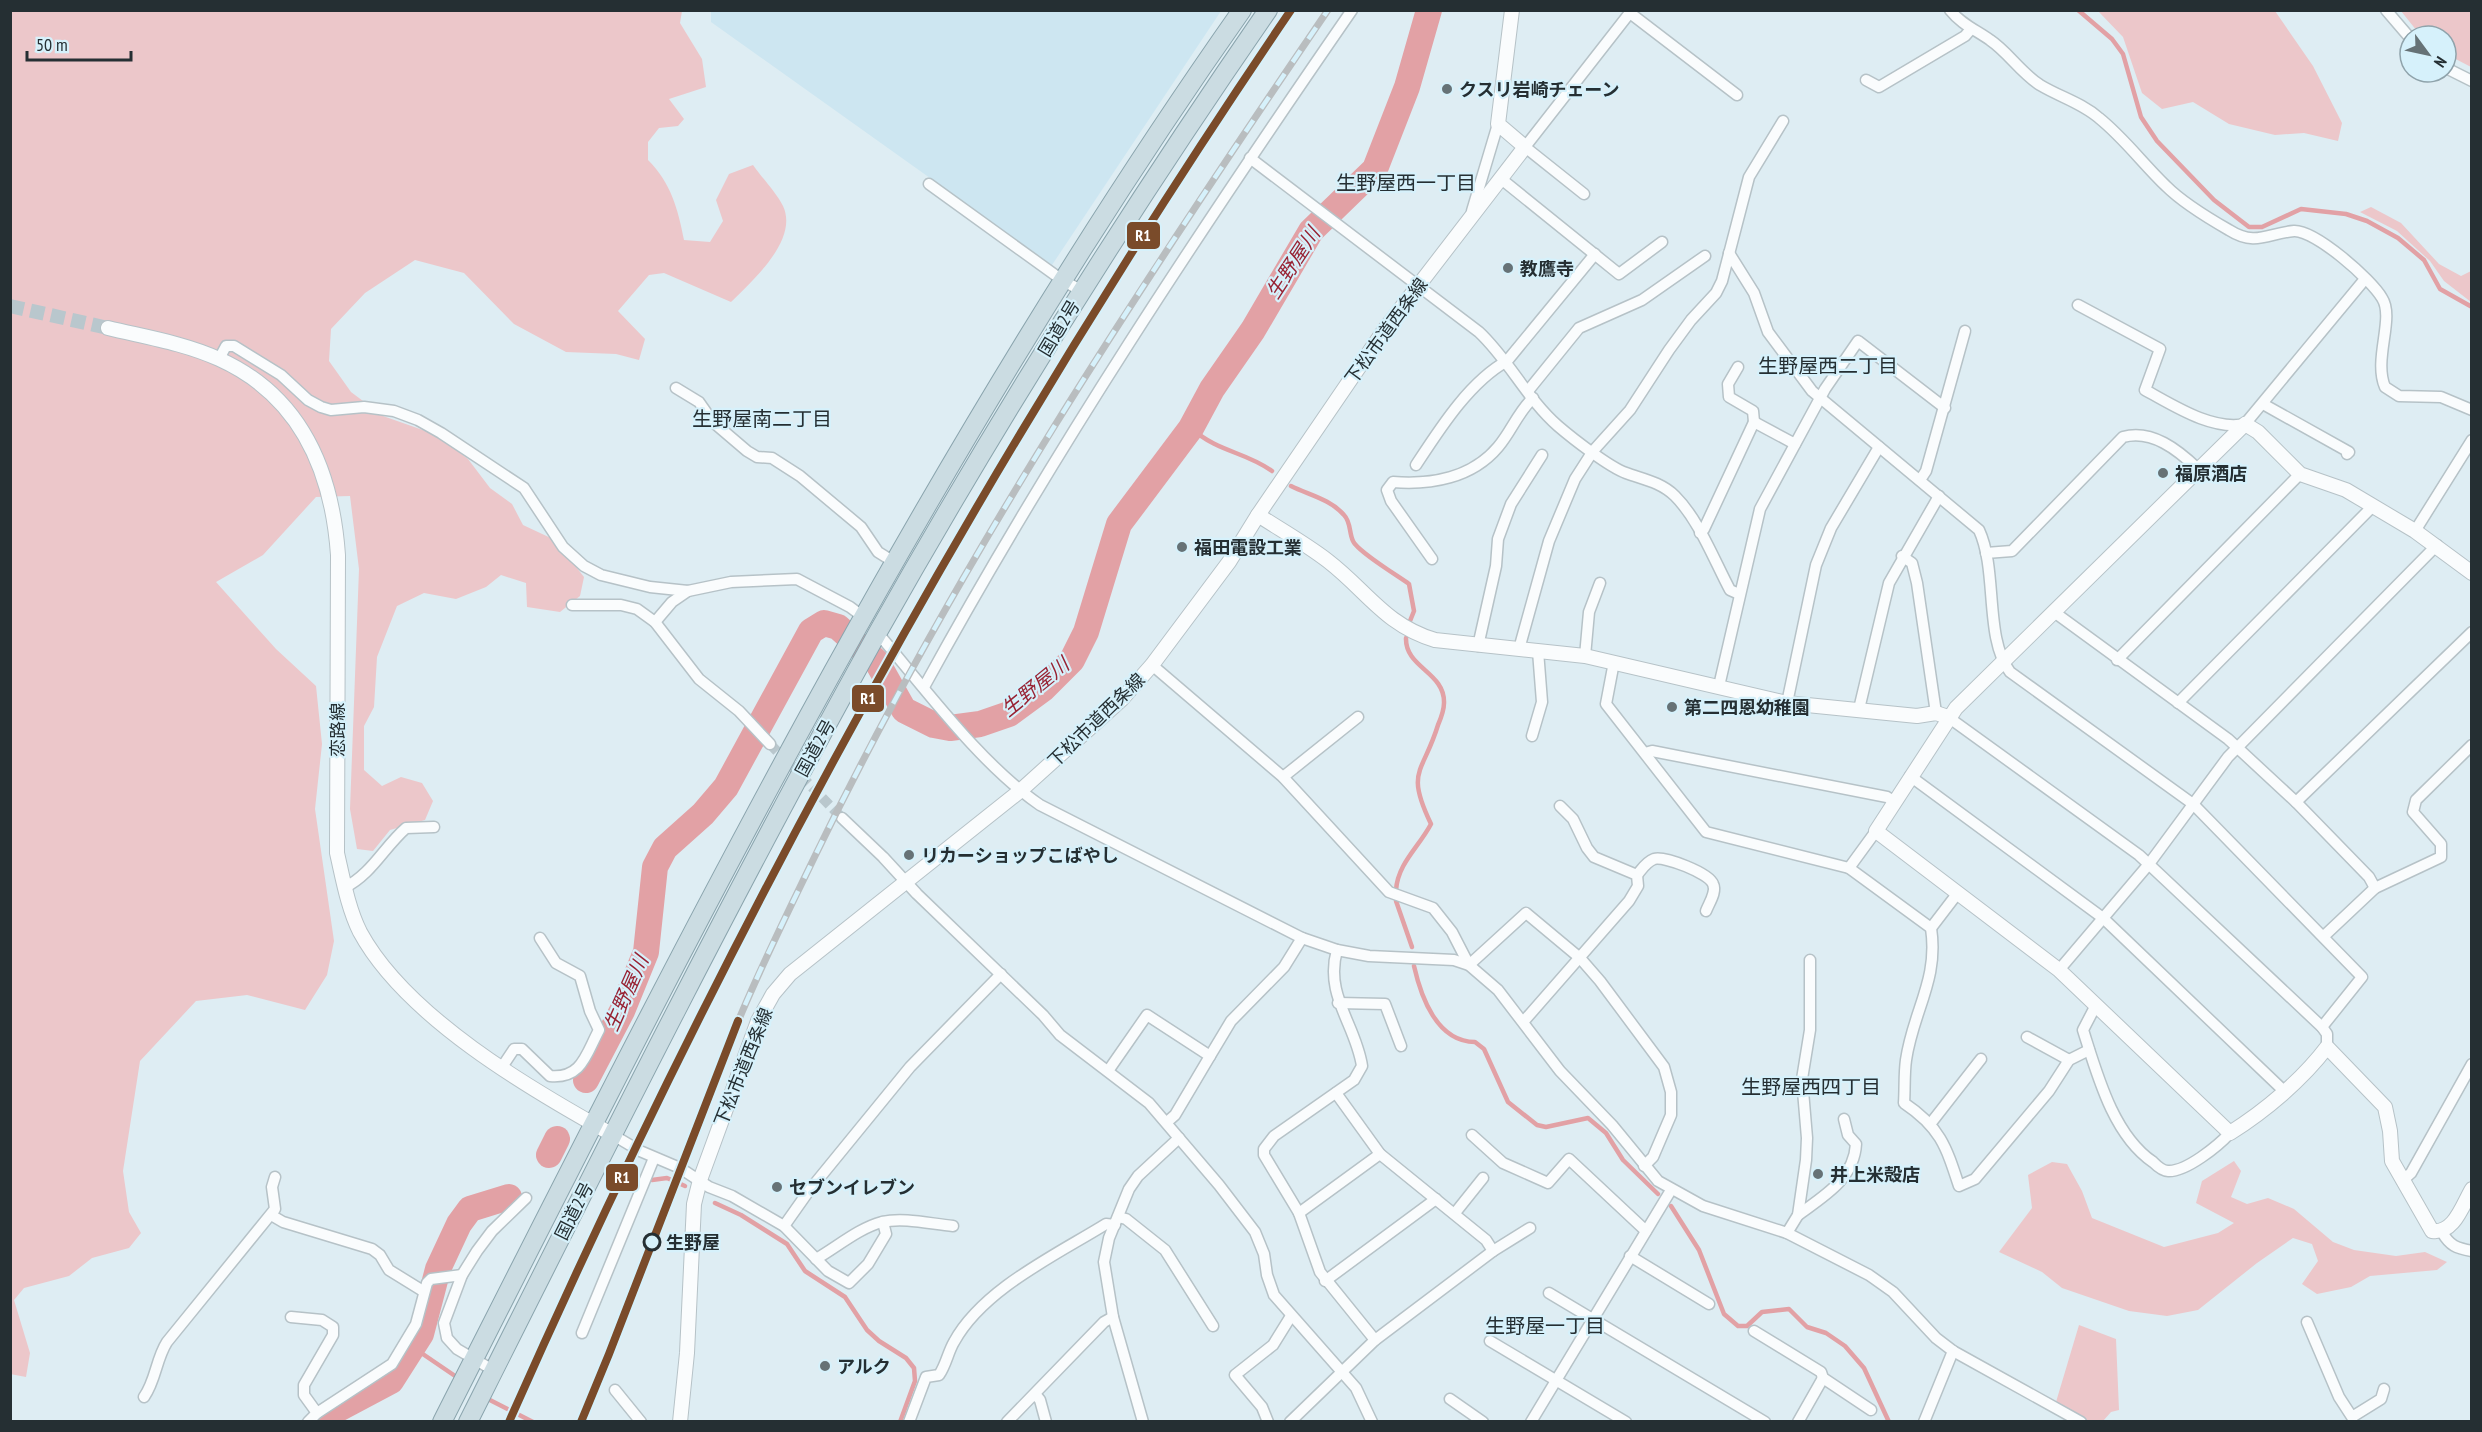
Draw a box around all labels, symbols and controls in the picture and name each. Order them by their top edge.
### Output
scale bar [27,24,130,62]
north arrow [2398,24,2458,84]
text: 50 m [36,33,68,56]
text: N [2430,53,2451,71]
place label: クスリ岩崎チェーン [1459,78,1620,101]
marker: クスリ岩崎チェーン [1440,82,1454,96]
district label: 生野屋西一丁目 [1336,170,1476,196]
line badge: R1 [1126,221,1161,250]
water label: 生野屋川 [1260,221,1327,304]
text: R1 [1135,225,1151,245]
place label: 教鷹寺 [1520,257,1574,280]
marker: 教鷹寺 [1501,261,1515,275]
street label: 下松市道西条線 [1340,273,1432,389]
street label: 国道2号 [1033,295,1085,361]
district label: 生野屋西二丁目 [1758,353,1898,379]
district label: 生野屋南二丁目 [692,406,832,432]
place label: 福原酒店 [2175,462,2247,485]
marker: 福原酒店 [2156,466,2170,480]
place label: 福田電設工業 [1194,536,1302,559]
marker: 福田電設工業 [1175,540,1189,554]
water label: 生野屋川 [996,650,1076,722]
street label: 下松市道西条線 [1043,668,1149,772]
line badge: R1 [851,684,885,713]
text: R1 [860,688,876,708]
place label: 第二四恩幼稚園 [1684,696,1810,719]
marker: 第二四恩幼稚園 [1665,700,1679,714]
street label: 恋路線 [326,703,349,757]
street label: 国道2号 [790,715,840,781]
place label: リカーショップこばやし [921,844,1119,867]
marker: リカーショップこばやし [902,848,916,862]
water label: 生野屋川 [598,949,655,1035]
street label: 下松市道西条線 [709,1004,777,1130]
district label: 生野屋西四丁目 [1741,1074,1881,1100]
line badge: R1 [605,1163,639,1192]
place label: 井上米殻店 [1830,1163,1920,1186]
text: R1 [614,1167,630,1187]
marker: 井上米殻店 [1811,1167,1825,1181]
place label: セブンイレブン [789,1176,915,1199]
street label: 国道2号 [550,1178,598,1244]
marker: セブンイレブン [770,1180,784,1194]
place label: 生野屋 [666,1231,720,1254]
marker: 生野屋 [643,1233,661,1251]
district label: 生野屋一丁目 [1485,1313,1605,1339]
place label: アルク [837,1355,891,1378]
marker: アルク [818,1359,832,1373]

